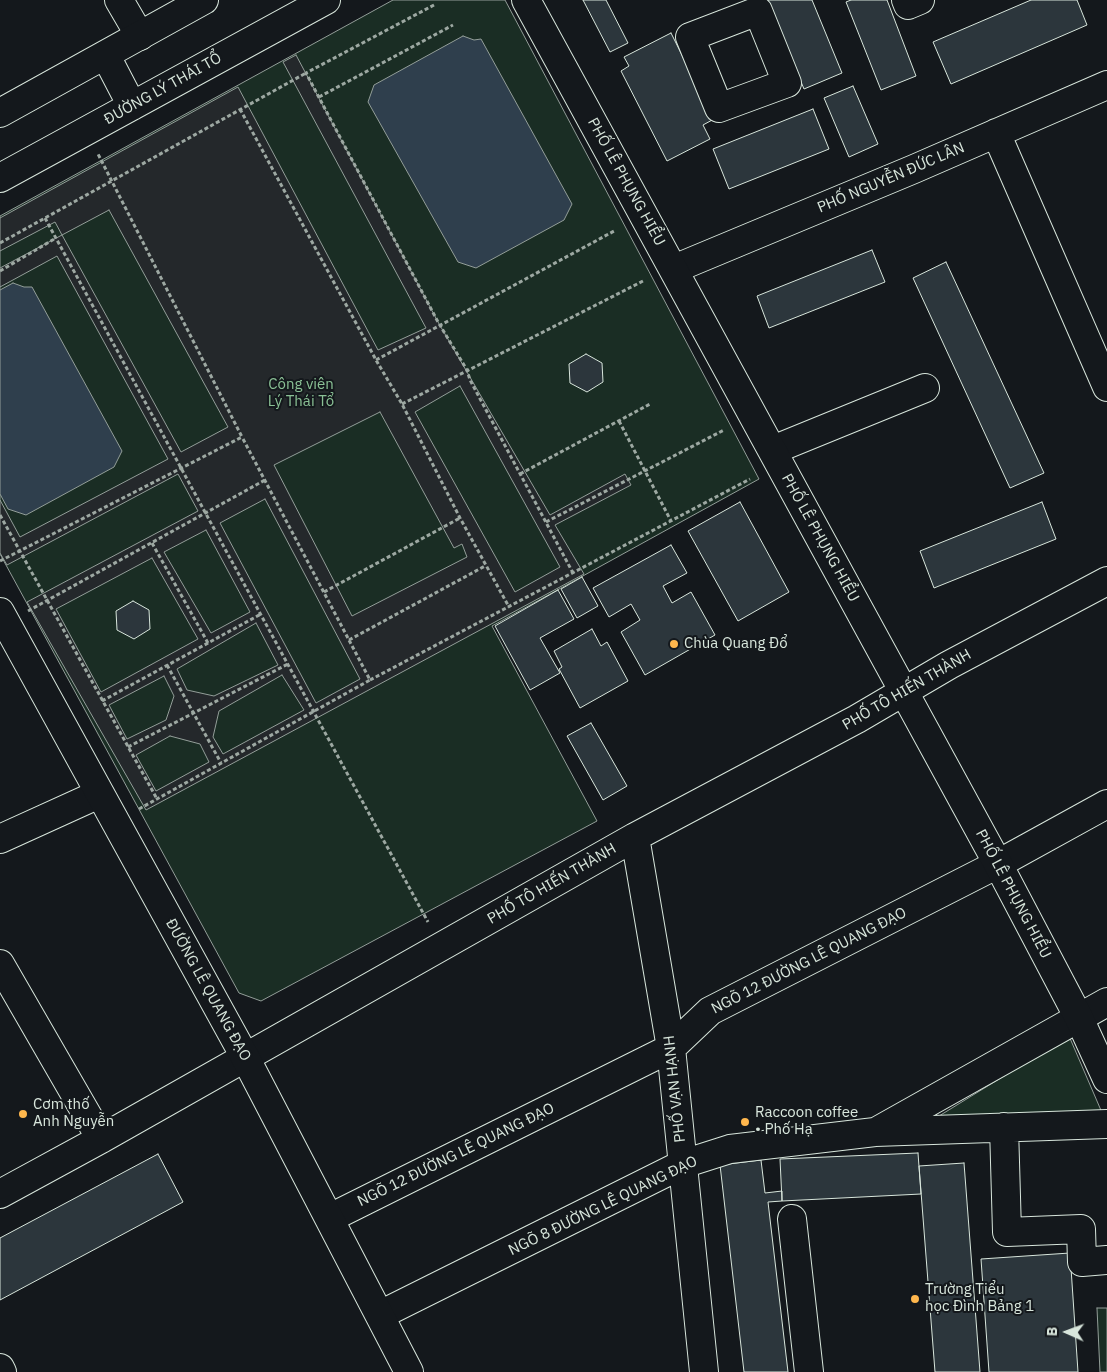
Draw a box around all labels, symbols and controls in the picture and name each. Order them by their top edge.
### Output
street label: ĐƯỜNG LÝ THÁI TỔ [101,49,225,129]
street label: PHỐ LÊ PHỤNG HIỂU [583,115,669,249]
street label: PHỐ NGUYỄN ĐỨC LÂN [815,139,967,217]
park label: Công viên Lý Thái Tổ [268,376,334,411]
street label: PHỐ LÊ PHỤNG HIỂU [777,471,863,605]
place label: Chùa Quang Đổ [684,635,788,653]
marker: Chùa Quang Đổ [668,638,680,650]
street label: PHỐ TÔ HIẾN THÀNH [839,646,975,734]
street label: PHỐ LÊ PHỤNG HIỂU [971,826,1055,962]
street label: PHỐ TÔ HIẾN THÀNH [484,840,620,928]
street label: NGÕ 12 ĐƯỜNG LÊ QUANG ĐẠO [708,904,910,1018]
street label: ĐƯỜNG LÊ QUANG ĐẠO [161,916,255,1064]
street label: PHỐ VẠN HẠNH [660,1035,690,1143]
place label: Cơm thố Anh Nguyễn [33,1096,114,1131]
street label: NGÕ 12 ĐƯỜNG LÊ QUANG ĐẠO [355,1099,557,1211]
place label: Raccoon coffee • Phố Hạ [755,1104,858,1139]
marker: Cơm thố Anh Nguyễn [17,1108,29,1120]
marker: Raccoon coffee • Phố Hạ [739,1116,751,1128]
street label: NGÕ 8 ĐƯỜNG LÊ QUANG ĐẠO [506,1152,700,1260]
place label: Trường Tiểu học Đình Bảng 1 [925,1281,1034,1316]
marker: Trường Tiểu học Đình Bảng 1 [909,1293,921,1305]
north arrow [1042,1307,1092,1357]
text: B [1043,1326,1061,1336]

